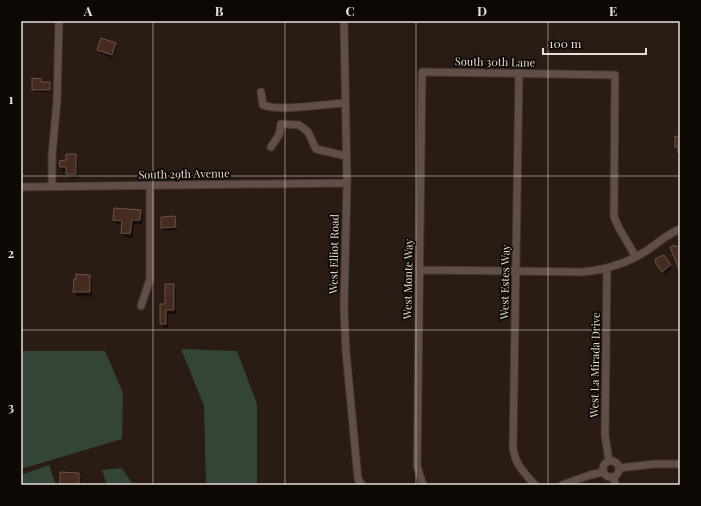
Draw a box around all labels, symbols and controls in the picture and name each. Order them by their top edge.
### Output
text: A [83,2,93,19]
text: B [215,2,224,19]
text: C [345,2,355,19]
text: D [477,2,487,19]
text: E [609,2,617,19]
scale bar [543,30,646,56]
text: 100 m [549,35,582,51]
street label: South 30th Lane [455,53,536,70]
text: 1 [9,90,14,107]
street label: South 29th Avenue [138,165,230,182]
street label: West Elliot Road [325,213,342,295]
street label: West Monte Way [399,238,416,320]
text: 2 [8,244,15,261]
street label: West Estes Way [496,244,513,321]
street label: West La Mirada Drive [586,312,603,419]
text: 3 [8,398,14,415]

